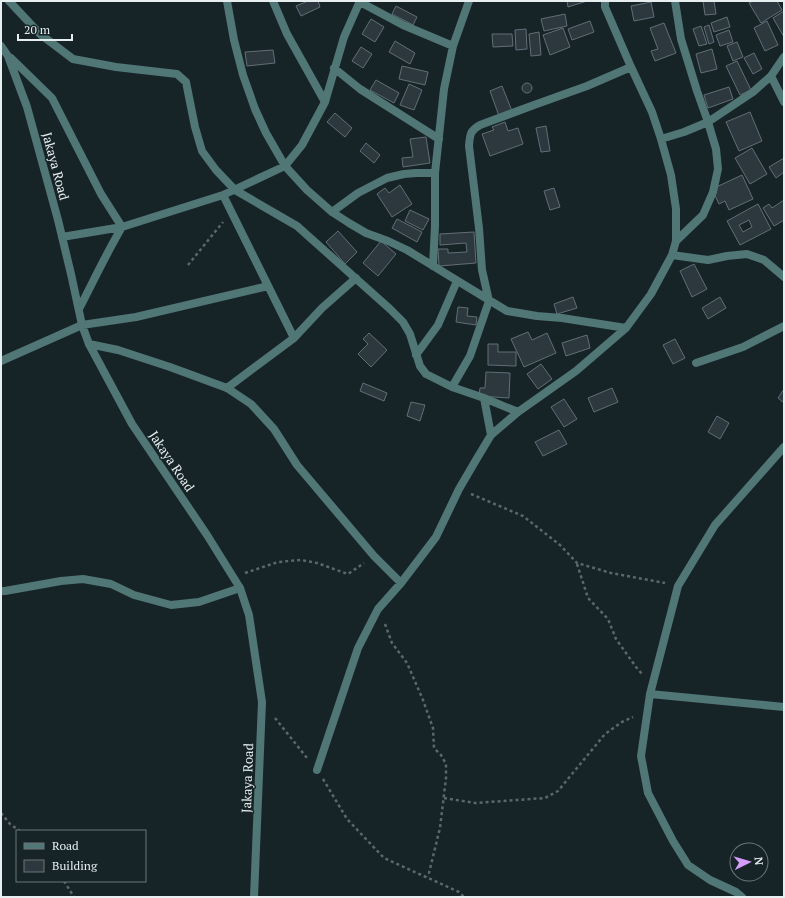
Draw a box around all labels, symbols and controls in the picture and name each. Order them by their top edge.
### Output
scale bar [18,16,72,42]
text: 20 m [24,22,51,37]
street label: Jakaya Road [38,130,74,202]
street label: Jakaya Road [145,427,199,495]
street label: Jakaya Road [237,743,257,813]
legend [16,830,146,882]
text: Road [52,838,79,853]
north arrow [729,842,769,882]
text: N [752,856,766,867]
text: Building [52,858,98,873]

